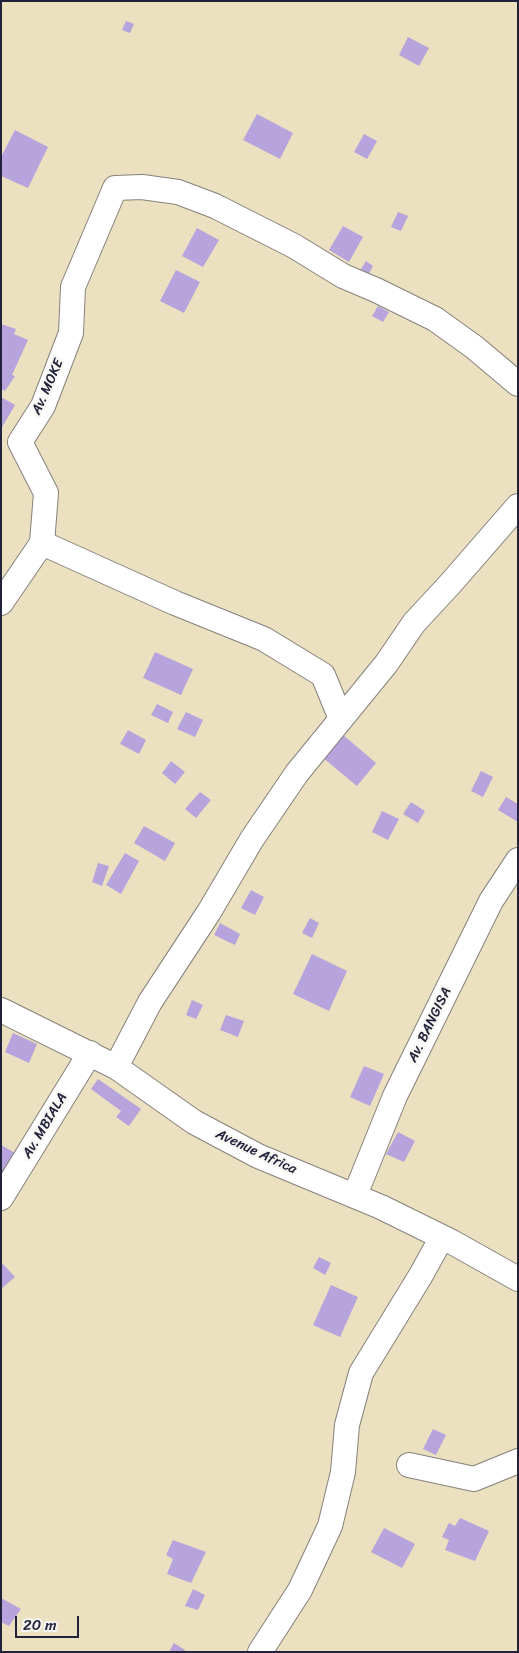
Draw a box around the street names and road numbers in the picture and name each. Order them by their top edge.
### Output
street label: Av. MOKE [28,357,68,417]
street label: Av. BANGISA [405,985,455,1065]
street label: Av. MBIALA [19,1090,71,1162]
street label: Avenue Africa [213,1126,299,1178]

